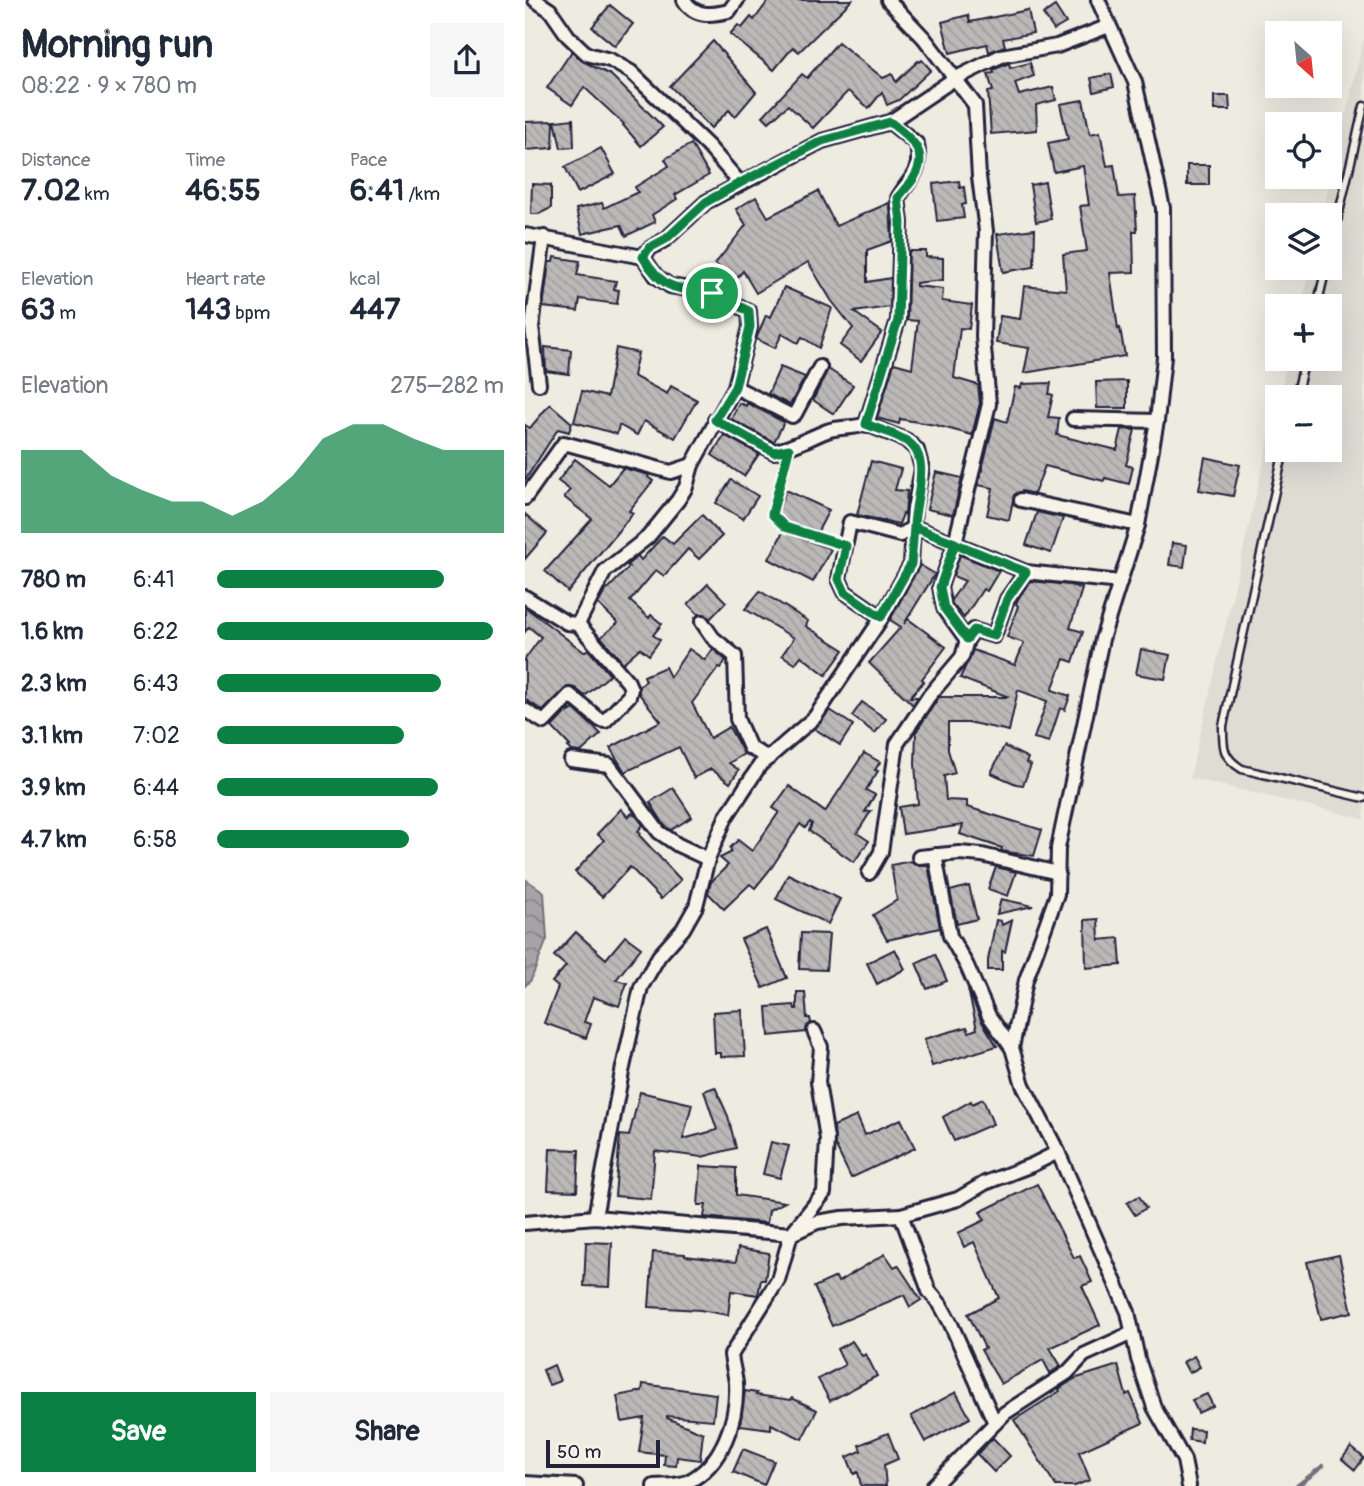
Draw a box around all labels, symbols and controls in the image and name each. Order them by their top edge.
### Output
text: Morning run [21,21,213,69]
north arrow [1265,21,1342,98]
map controls [1265,21,1342,462]
button: share [430,23,504,97]
text: 08:22 · 9 × 780 m [21,71,197,100]
button: locate [1265,112,1342,189]
text: Distance [21,148,90,172]
text: Time [185,148,225,172]
text: Pace [350,148,387,172]
text: 7.02 [21,172,81,209]
text: 46:55 [185,172,261,209]
text: 6:41 [350,172,404,209]
text: km [81,182,110,206]
text: /km [404,182,440,206]
button: layers [1265,203,1342,280]
pin [682,263,742,323]
text: Elevation [21,267,93,291]
text: Heart rate [185,267,265,291]
text: kcal [350,267,381,291]
icon: arrive [693,274,731,312]
text: 63 [21,291,55,328]
text: 143 [185,291,231,328]
text: 447 [350,291,400,328]
button: + [1265,294,1342,371]
text: m [55,301,76,325]
text: bpm [231,301,271,325]
text: Elevation [21,371,109,400]
text: 275–282 m [390,371,504,400]
button: − [1265,385,1342,462]
text: 780 m [21,565,86,594]
text: 6:41 [133,565,175,594]
text: 1.6 km [21,617,83,646]
text: 6:22 [133,617,178,646]
text: 2.3 km [21,669,87,698]
text: 6:43 [133,669,179,698]
text: 3.1 km [21,721,83,750]
text: 7:02 [133,721,180,750]
text: 3.9 km [21,773,86,802]
text: 6:44 [133,773,179,802]
text: 4.7 km [21,825,87,854]
text: 6:58 [133,825,177,854]
button: Save [21,1392,256,1472]
button: Share [270,1392,504,1472]
scale bar [546,1437,660,1469]
text: 50 m [557,1440,601,1464]

